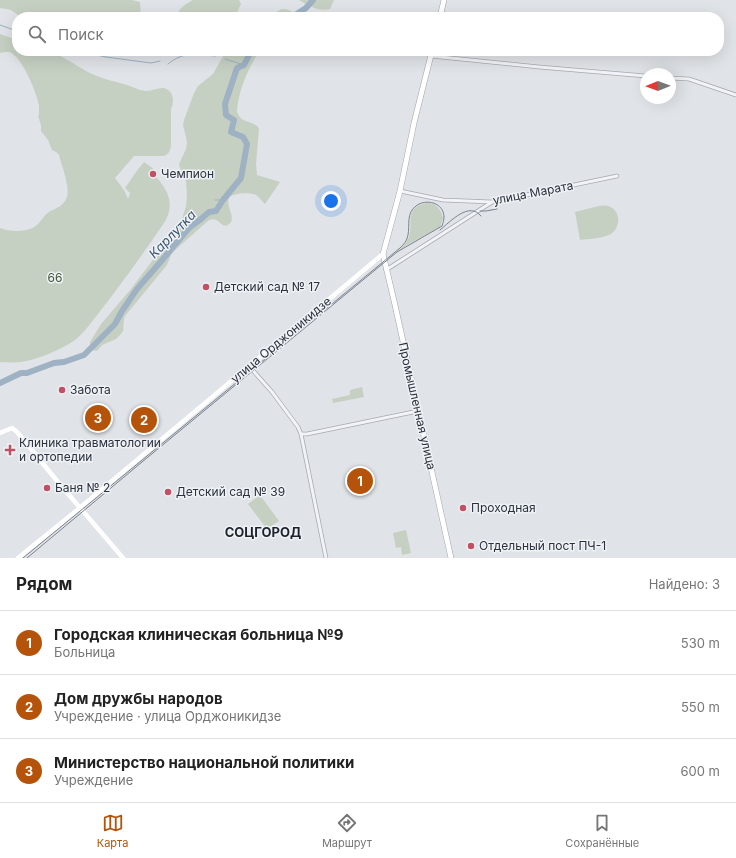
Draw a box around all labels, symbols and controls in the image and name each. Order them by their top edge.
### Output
search box [12,12,724,56]
icon: search [26,23,48,45]
text: Поиск [58,25,104,44]
north arrow [640,68,676,104]
place label: Чемпион [161,166,214,181]
marker: Чемпион [148,169,158,179]
street label: улица Марата [491,177,574,208]
your location [321,191,341,211]
water label: Карлутка [145,207,199,261]
park label: 66 [48,270,62,285]
place label: Детский сад № 17 [214,279,320,294]
marker: Детский сад № 17 [201,282,211,292]
street label: улица Орджоникидзе [227,293,334,386]
street label: Промышленная улица [396,341,439,471]
place label: Забота [70,382,111,397]
marker: Забота [57,385,67,395]
pin: 3 [85,403,111,433]
pin: 2 [131,405,157,435]
place label: Клиника травматологии и ортопедии [19,435,161,464]
marker: Клиника травматологии и ортопедии [4,444,16,456]
pin: 1 [347,466,373,496]
place label: Баня № 2 [55,480,110,495]
marker: Баня № 2 [42,483,52,493]
place label: Детский сад № 39 [176,484,285,499]
marker: Детский сад № 39 [163,487,173,497]
place label: Проходная [471,500,536,515]
marker: Проходная [458,503,468,513]
district label: СОЦГОРОД [225,524,301,540]
place label: Отдельный пост ПЧ-1 [479,538,606,553]
marker: Отдельный пост ПЧ-1 [466,541,476,551]
text: Рядом [16,574,72,594]
text: Найдено: 3 [649,576,720,592]
text: Городская клиническая больница №9 [54,625,344,644]
text: 1 [26,635,32,651]
text: 530 m [681,635,720,651]
text: Больница [54,644,115,660]
text: Дом дружбы народов [54,689,223,708]
text: 2 [25,699,33,715]
text: 550 m [681,699,720,715]
text: Учреждение · улица Орджоникидзе [54,708,281,724]
text: Министерство национальной политики [54,753,354,772]
text: 3 [25,763,33,779]
text: 600 m [680,763,720,779]
text: Учреждение [54,772,133,788]
tab: Карта [97,812,128,850]
tab: Маршрут [322,812,372,850]
tab: Сохранённые [565,812,639,850]

